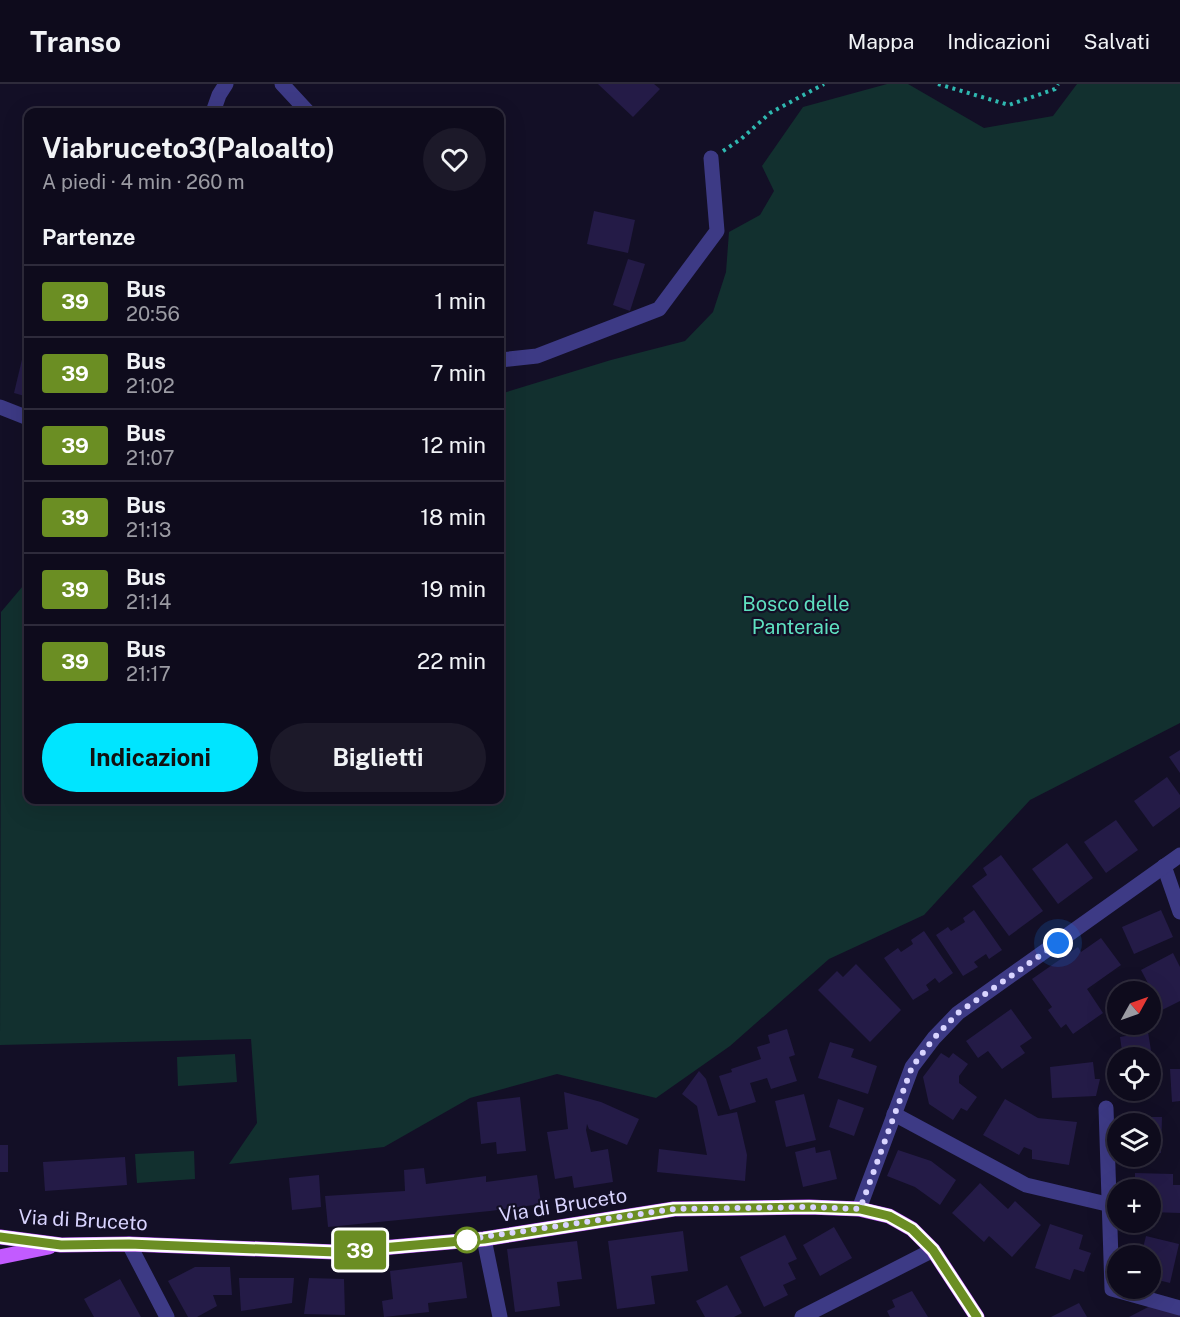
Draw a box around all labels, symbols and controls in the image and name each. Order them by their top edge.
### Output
text: Transo [30,25,121,58]
text: Mappa [848,29,914,54]
text: Indicazioni [947,29,1051,54]
text: Salvati [1084,29,1150,54]
button: heart [423,128,486,191]
text: Viabruceto3(Paloalto) [42,131,335,164]
text: A piedi · 4 min · 260 m [42,170,245,194]
text: Partenze [42,224,135,250]
text: Bus [126,276,166,302]
text: 1 min [434,288,486,314]
text: 39 [61,289,89,314]
text: 20:56 [126,302,180,326]
text: Bus [126,348,166,374]
text: 7 min [430,360,486,386]
text: 39 [61,361,89,386]
text: 21:02 [126,374,175,398]
text: Bus [126,420,166,446]
text: 12 min [421,432,486,458]
text: 39 [61,433,89,458]
text: 21:07 [126,446,174,470]
text: Bus [126,492,166,518]
text: 18 min [420,504,486,530]
text: 39 [61,505,89,530]
text: 21:13 [126,518,171,542]
text: Bus [126,564,166,590]
text: 19 min [421,576,486,602]
text: 39 [61,577,89,602]
text: 21:14 [126,590,171,614]
park label: Bosco delle Panteraie [742,592,850,639]
text: Bus [126,636,166,662]
text: 22 min [417,648,486,674]
text: 39 [61,649,89,674]
text: 21:17 [126,662,171,686]
button: Indicazioni [42,723,258,792]
button: Biglietti [270,723,486,792]
your location [1043,928,1073,958]
north arrow [1107,981,1161,1035]
map controls [1107,981,1161,1299]
button: locate [1107,1047,1161,1101]
button: layers [1107,1113,1161,1167]
button: + [1107,1179,1161,1233]
street label: Via di Bruceto [497,1183,629,1227]
street label: Via di Bruceto [18,1205,148,1235]
unlabelled marker [454,1227,480,1253]
line badge: 39 [333,1230,387,1270]
text: 39 [346,1238,374,1263]
button: − [1107,1245,1161,1299]

